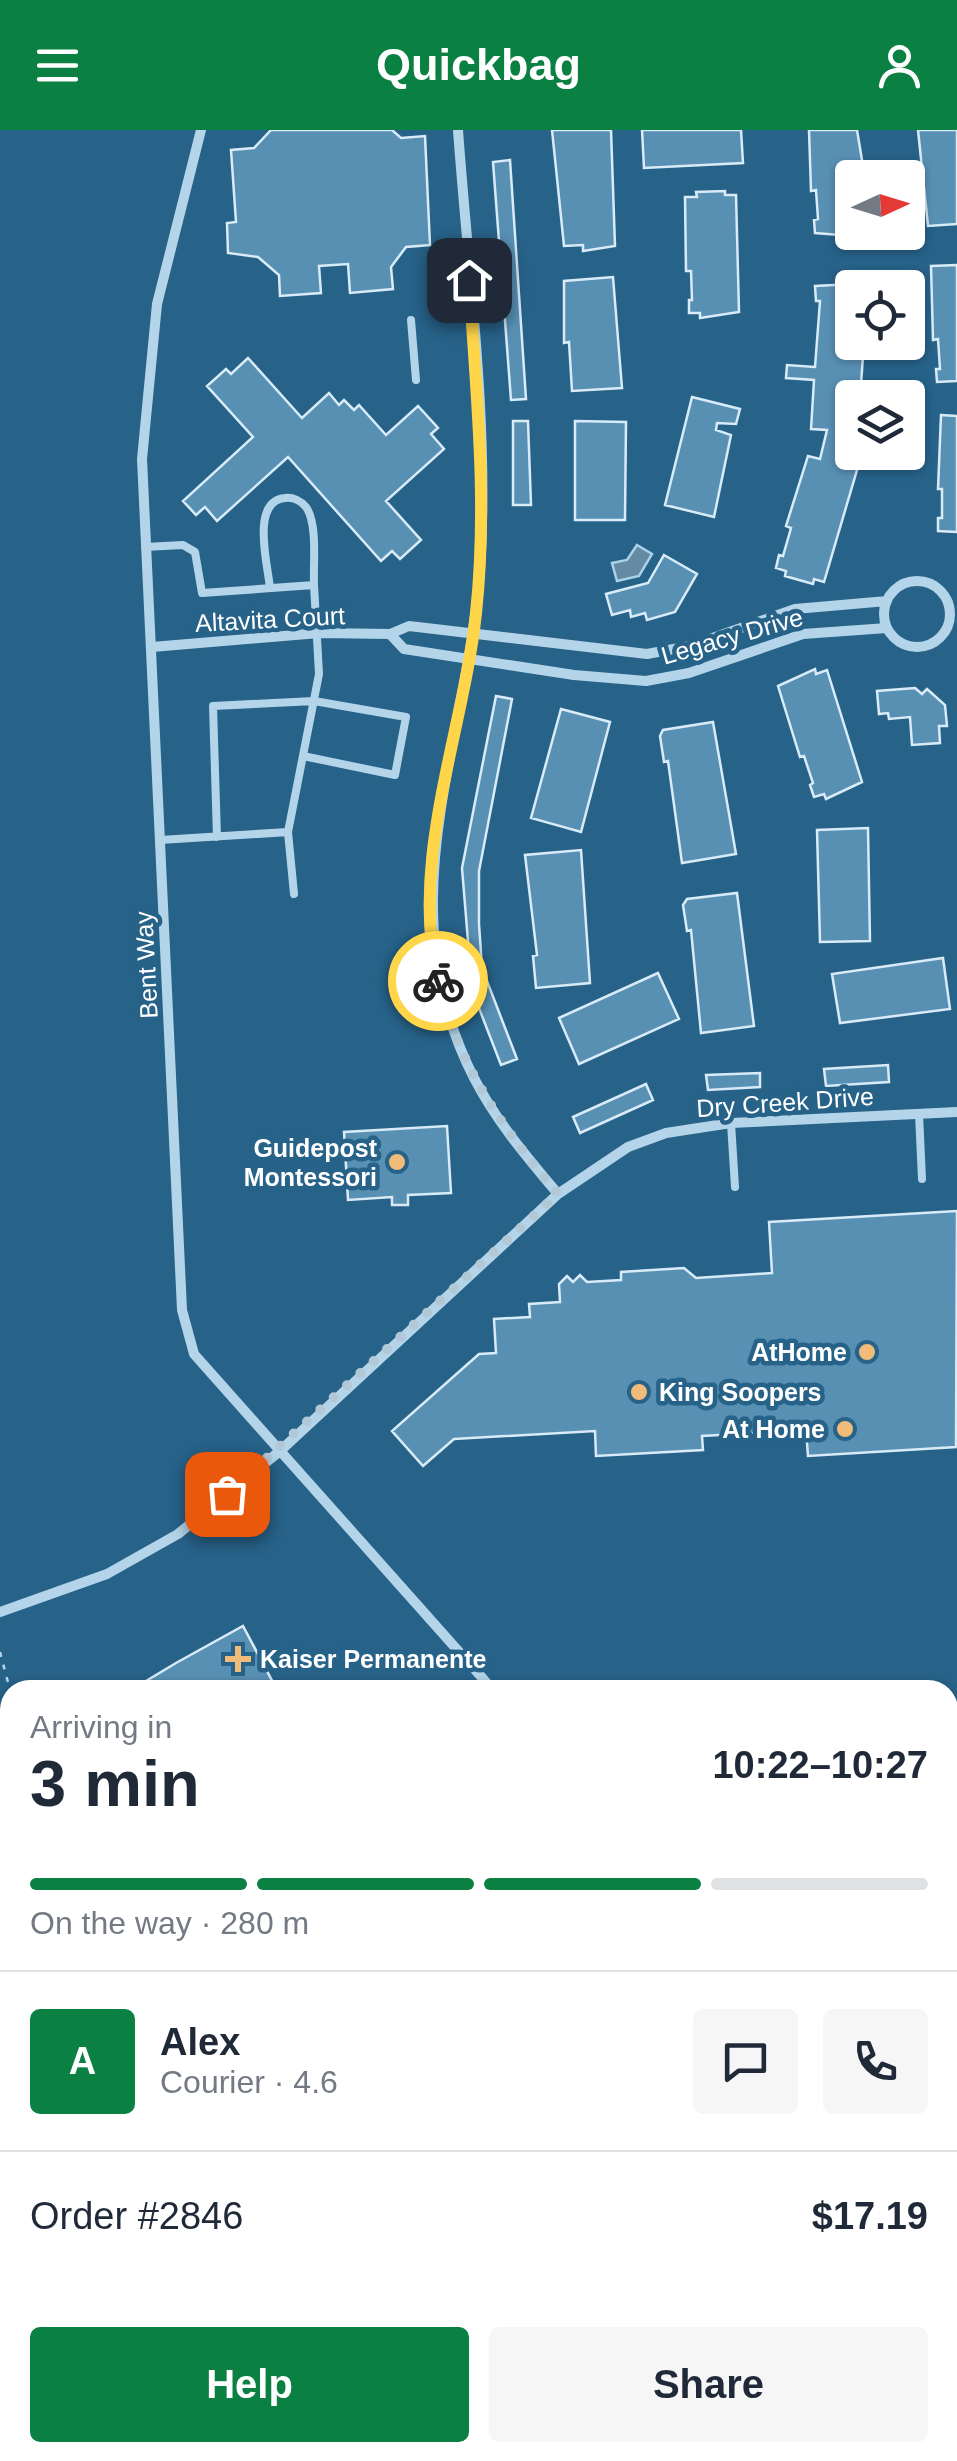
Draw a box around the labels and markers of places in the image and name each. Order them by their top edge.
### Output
pin [427,238,512,323]
place label: Guidepost Montessori [244,1134,378,1191]
marker: Guidepost Montessori [386,1151,408,1173]
place label: AtHome [751,1338,847,1366]
marker: AtHome [856,1341,878,1363]
place label: King Soopers [659,1378,822,1406]
marker: King Soopers [628,1381,650,1403]
place label: At Home [722,1415,825,1443]
marker: At Home [834,1418,856,1440]
pin [185,1452,270,1537]
place label: Kaiser Permanente [260,1645,487,1673]
marker: Kaiser Permanente [225,1646,251,1672]

